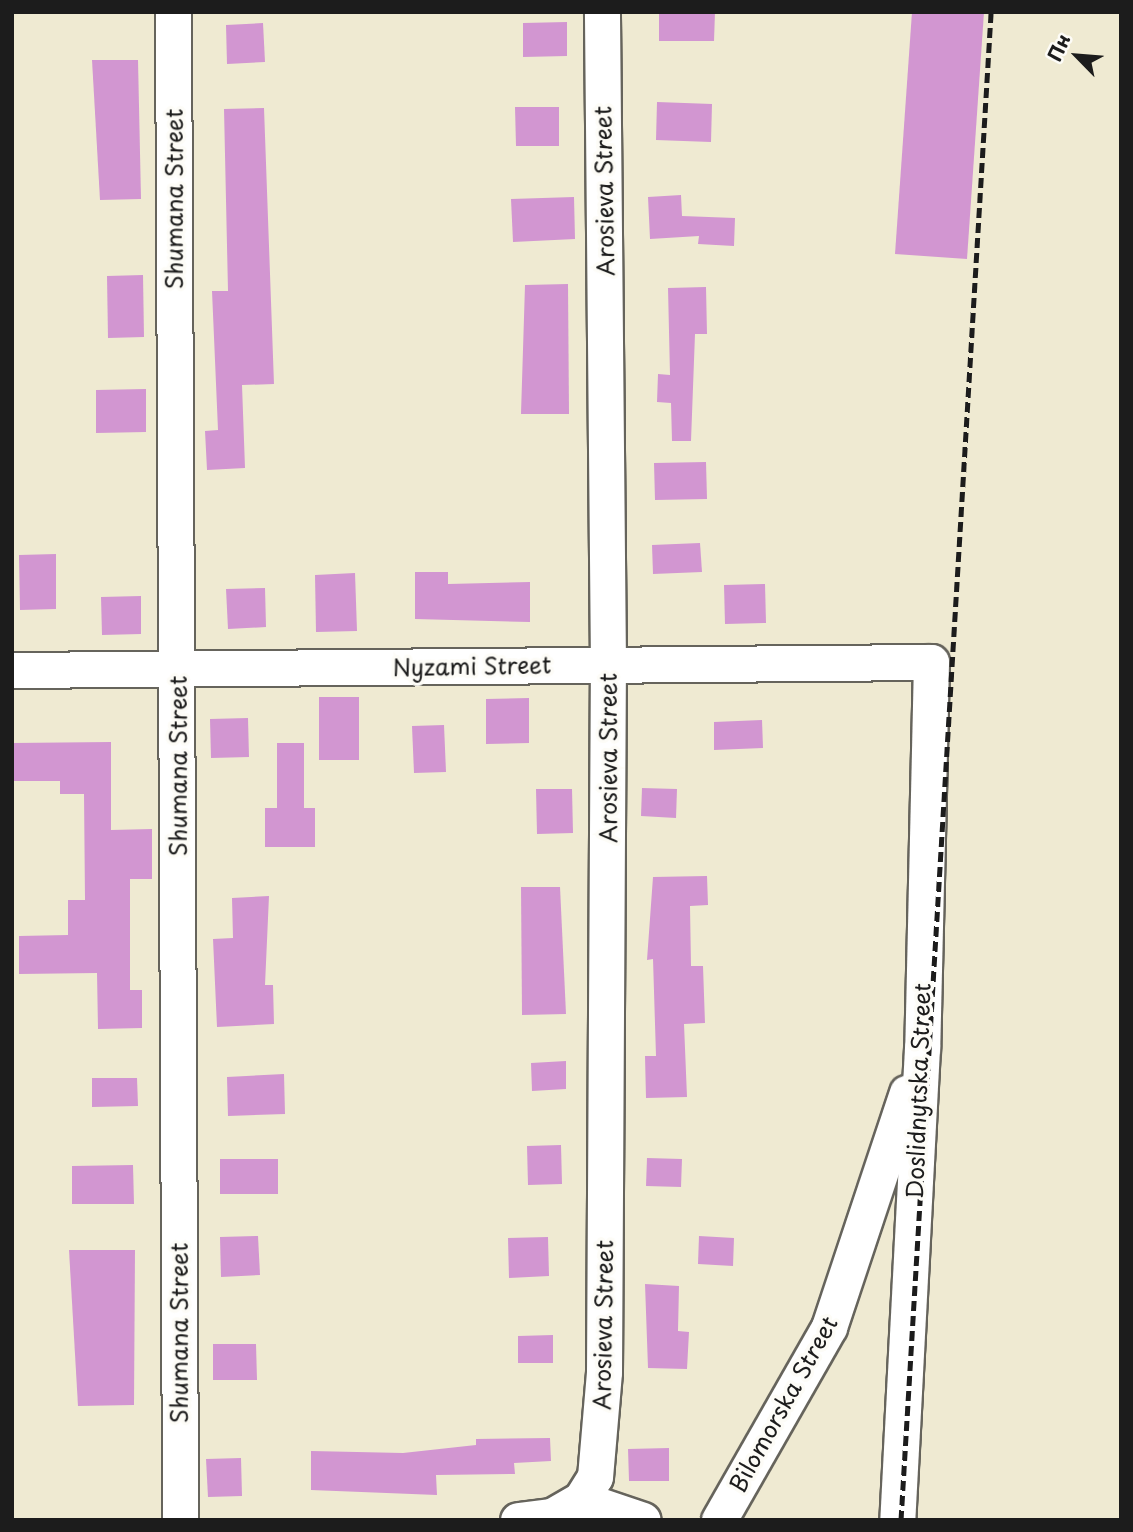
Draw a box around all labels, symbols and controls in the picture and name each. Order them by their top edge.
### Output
north arrow [1042,21,1112,91]
text: Пн [1039,29,1076,66]
street label: Arosieva Street [589,105,619,277]
street label: Shumana Street [160,109,188,289]
street label: Nyzami Street [392,651,552,681]
street label: Arosieva Street [594,672,622,844]
street label: Shumana Street [164,676,192,856]
street label: Doslidnytska Street [900,982,936,1200]
street label: Arosieva Street [588,1239,618,1411]
street label: Shumana Street [165,1243,193,1423]
street label: Bilomorska Street [723,1310,843,1498]

